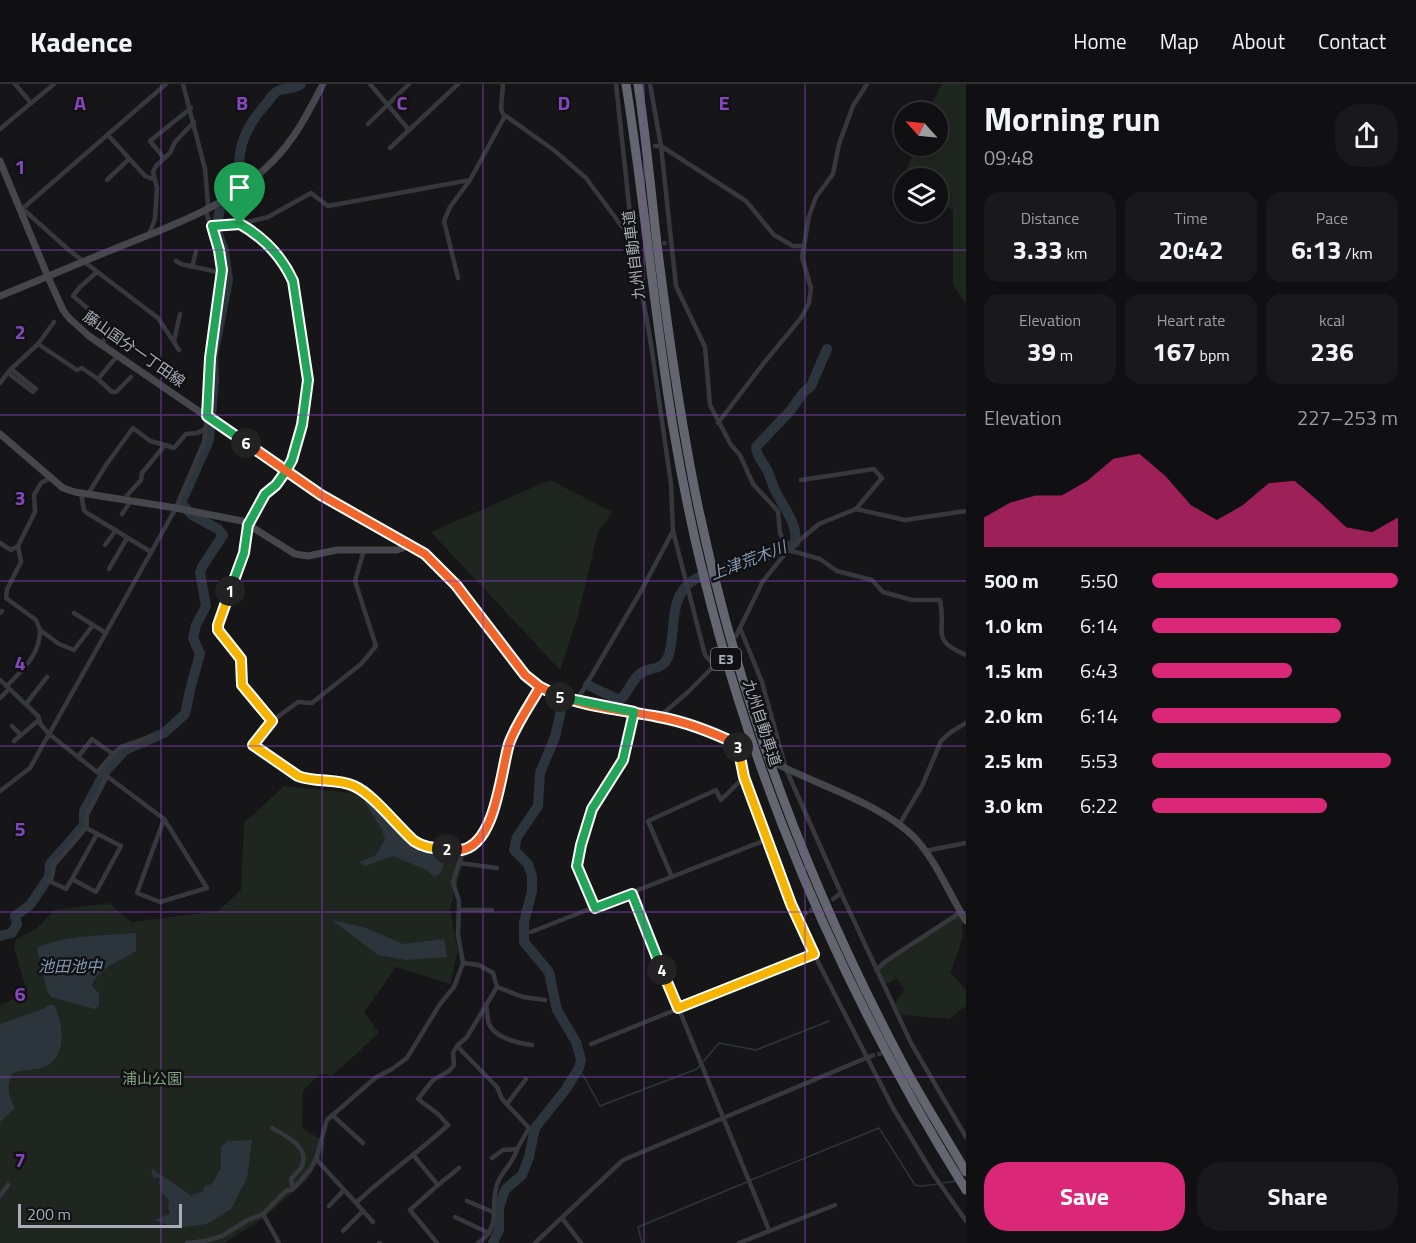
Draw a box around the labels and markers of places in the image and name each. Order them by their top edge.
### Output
pin [214,162,265,224]
pin: 6 [231,428,261,458]
pin: 1 [215,576,245,606]
pin: 5 [545,682,575,712]
pin: 3 [723,732,753,762]
pin: 2 [432,834,462,864]
pin: 4 [647,955,677,985]

